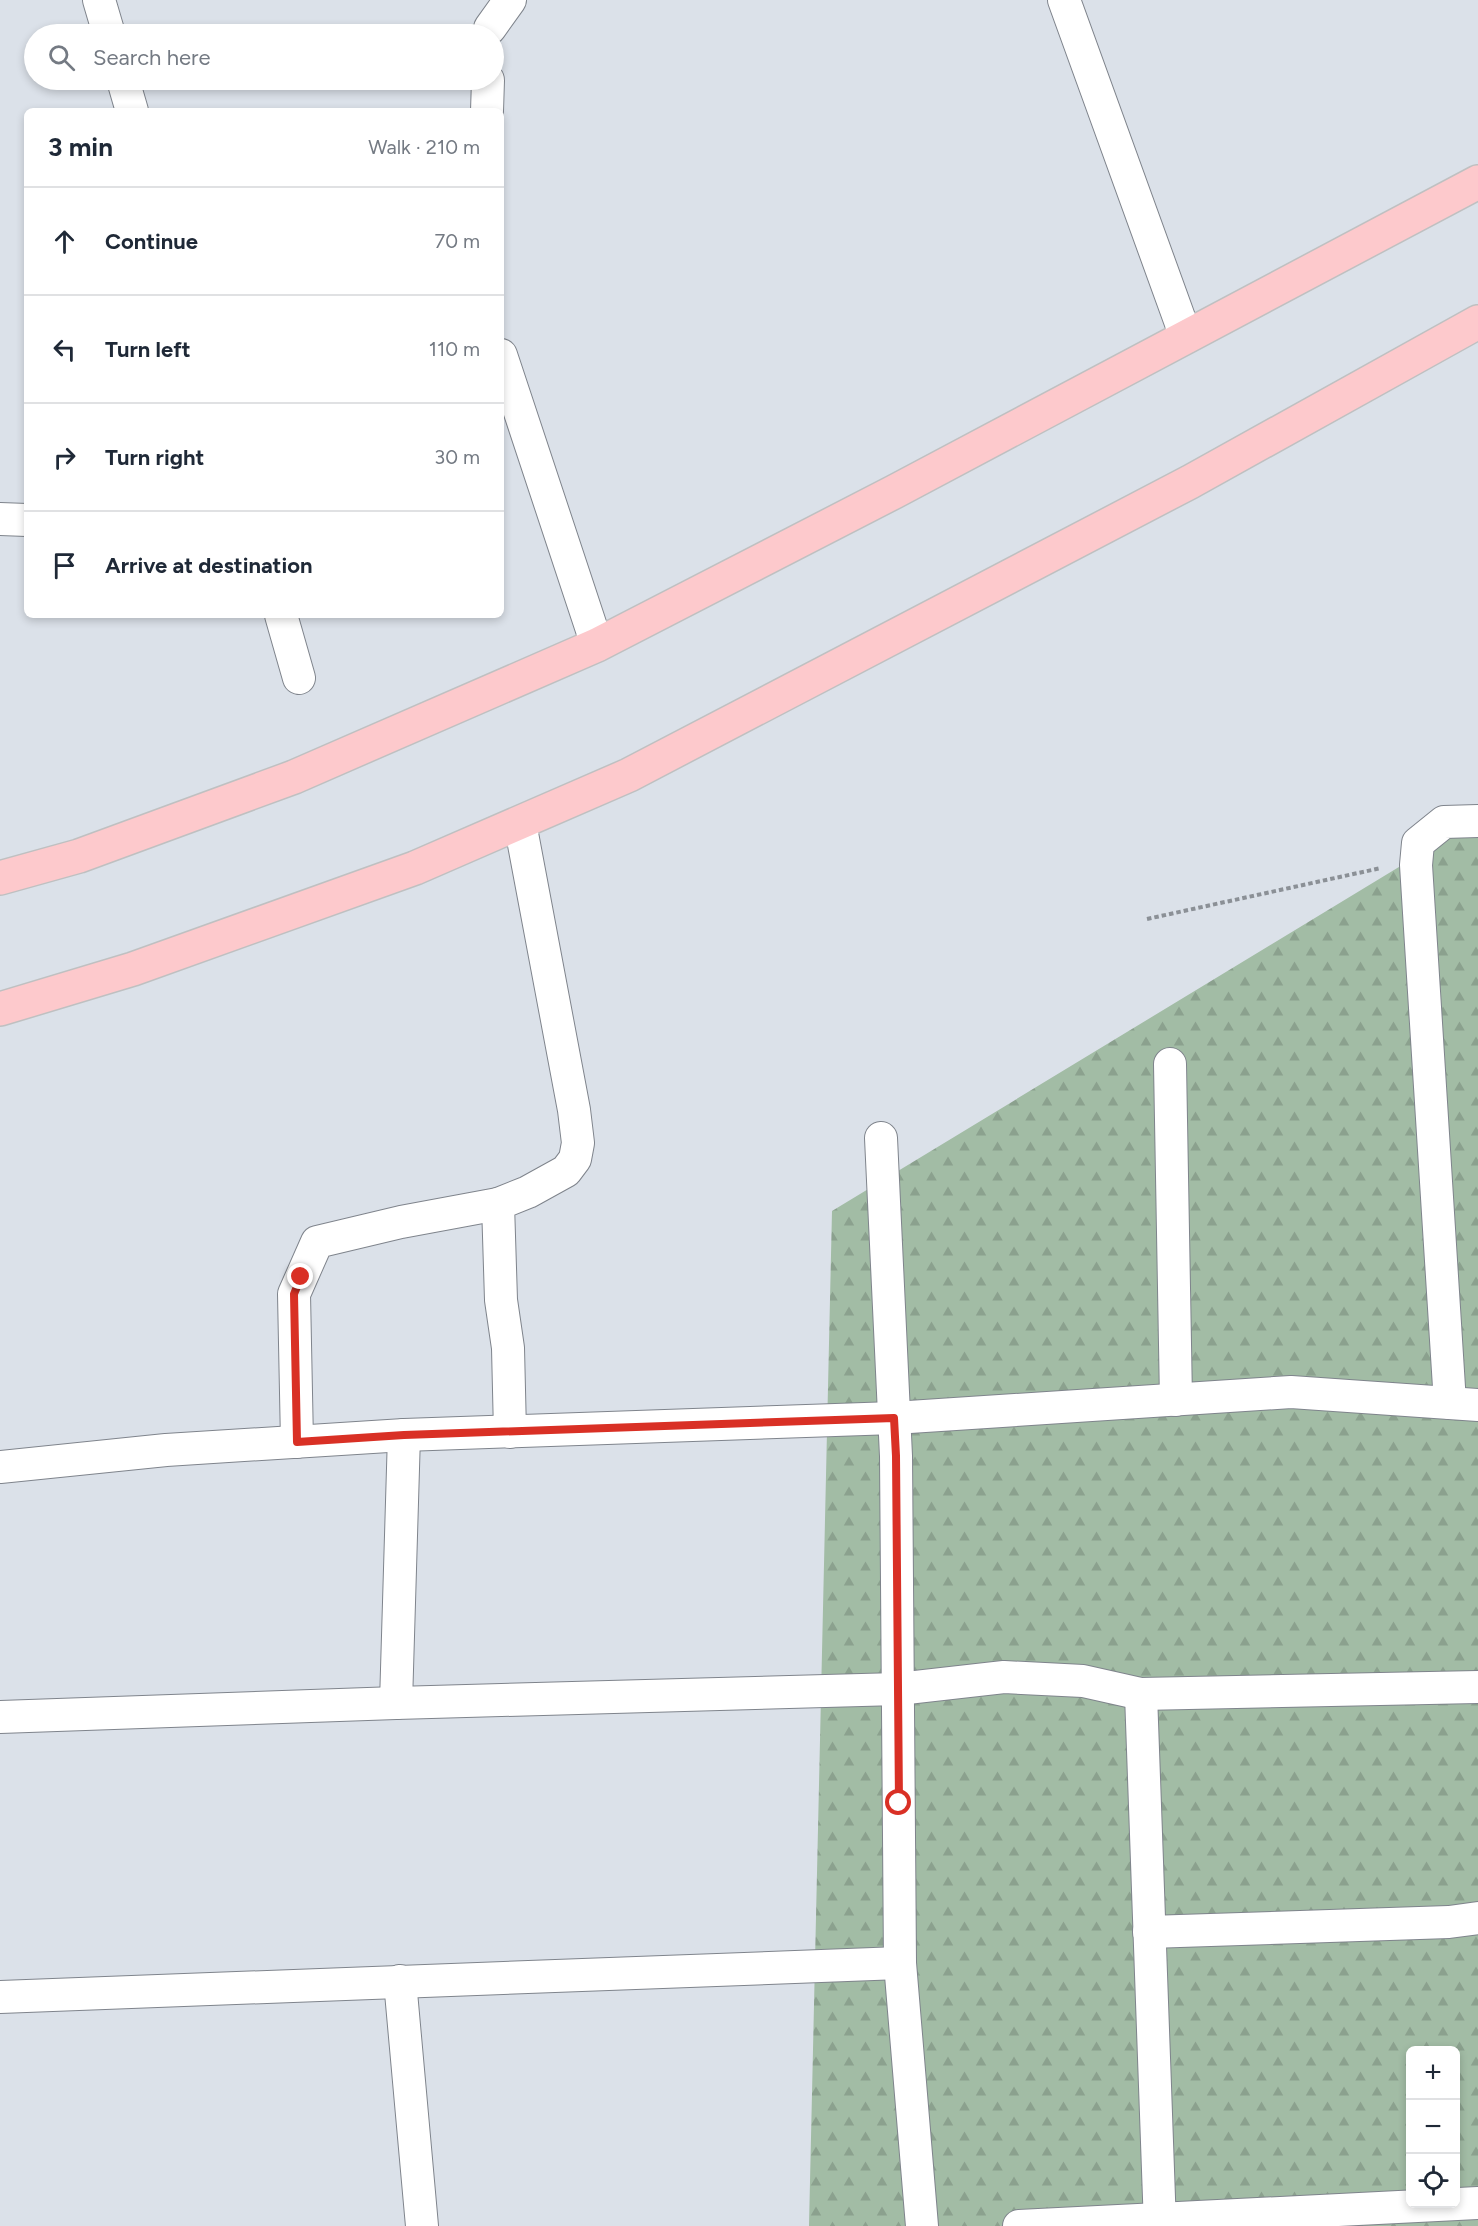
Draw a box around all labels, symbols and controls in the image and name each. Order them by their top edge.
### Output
search box [24,24,504,90]
icon: search [45,41,78,74]
text: Search here [93,44,211,71]
text: 3 min [48,131,113,163]
text: Walk · 210 m [368,135,480,159]
icon: ahead [48,225,81,258]
text: Continue [105,228,198,255]
text: 70 m [434,229,480,253]
icon: left [48,333,81,366]
text: Turn left [105,336,191,363]
text: 110 m [429,337,480,361]
icon: right [48,441,81,474]
text: Turn right [105,444,204,471]
text: 30 m [434,445,480,469]
icon: arrive [48,549,81,582]
text: Arrive at destination [105,552,313,579]
route end [287,1263,313,1289]
route start [885,1789,911,1815]
map controls [1406,2046,1460,2208]
button: + [1406,2046,1460,2100]
button: − [1406,2100,1460,2154]
button: locate [1406,2154,1460,2208]

